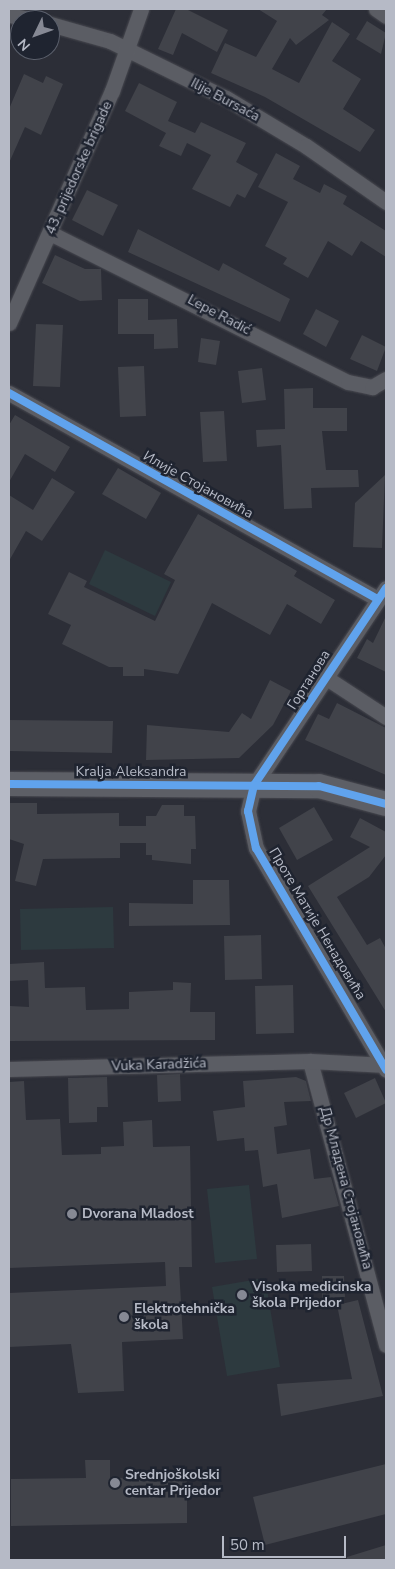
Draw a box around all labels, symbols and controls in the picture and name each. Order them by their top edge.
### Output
north arrow [10,10,60,60]
text: N [14,34,35,55]
street label: Ilije Bursaća [188,75,262,125]
street label: 43. prijedorske brigade [42,99,116,237]
street label: Lepe Radić [185,291,253,339]
street label: Илије Стојановића [140,448,256,522]
street label: Гортанова [284,647,334,713]
street label: Kralja Aleksandra [76,764,186,780]
street label: Проте Матије Ненадовића [265,845,369,1003]
street label: Vuka Karadžića [111,1055,207,1075]
street label: Др Младена Стојановића [316,1105,376,1271]
place label: Dvorana Mladost [82,1206,194,1222]
marker: Dvorana Mladost [66,1208,78,1220]
place label: Visoka medicinska škola Prijedor [252,1279,371,1311]
marker: Visoka medicinska škola Prijedor [236,1289,248,1301]
place label: Elektrotehnička škola [134,1301,235,1334]
marker: Elektrotehnička škola [118,1311,130,1323]
place label: Srednjoškolski centar Prijedor [125,1467,221,1500]
marker: Srednjoškolski centar Prijedor [109,1477,121,1489]
scale bar [225,1526,349,1558]
text: 50 m [230,1535,265,1555]

